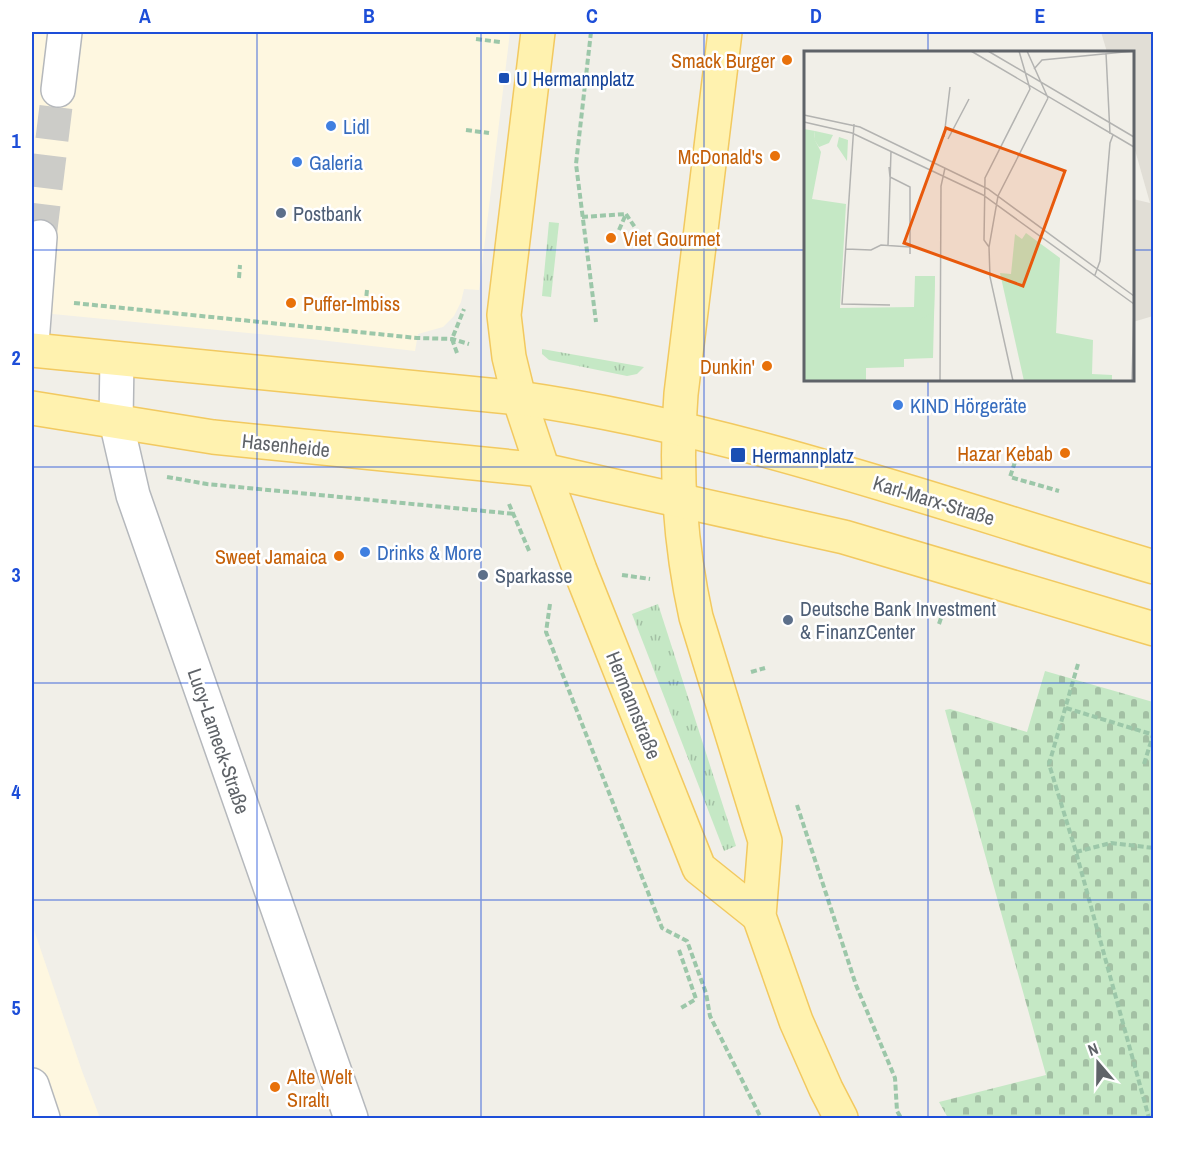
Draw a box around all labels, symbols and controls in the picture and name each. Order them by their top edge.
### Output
text: A [139,2,151,29]
text: B [363,2,375,29]
text: C [586,2,598,29]
text: D [810,2,822,29]
text: E [1035,2,1046,29]
place label: Smack Burger [671,47,776,74]
inset map [804,51,1134,381]
marker: Smack Burger [780,53,794,67]
place label: U Hermannplatz [516,65,634,92]
marker: U Hermannplatz [497,71,511,85]
place label: Lidl [343,113,369,140]
marker: Lidl [324,119,338,133]
text: 1 [11,127,21,154]
place label: McDonald's [678,143,763,170]
place label: Galeria [309,149,363,176]
marker: McDonald's [768,149,782,163]
marker: Galeria [290,155,304,169]
place label: Postbank [293,200,362,227]
marker: Postbank [274,206,288,220]
place label: Viet Gourmet [623,225,721,252]
marker: Viet Gourmet [604,231,618,245]
place label: Puffer-Imbiss [303,290,400,317]
marker: Puffer-Imbiss [284,296,298,310]
text: 2 [11,344,21,371]
place label: Dunkin' [700,353,755,380]
marker: Dunkin' [760,359,774,373]
place label: KIND Hörgeräte [910,392,1027,419]
marker: KIND Hörgeräte [891,398,905,412]
street label: Hasenheide [241,427,331,463]
place label: Hazar Kebab [957,440,1053,467]
place label: Hermannplatz [752,442,854,469]
marker: Hermannplatz [729,446,747,464]
marker: Hazar Kebab [1058,446,1072,460]
street label: Karl-Marx-Straße [870,469,998,531]
place label: Drinks & More [377,539,482,566]
place label: Sweet Jamaica [215,543,327,570]
marker: Drinks & More [358,545,372,559]
marker: Sweet Jamaica [332,549,346,563]
text: 3 [11,561,21,588]
place label: Sparkasse [495,562,572,589]
marker: Sparkasse [476,568,490,582]
place label: Deutsche Bank Investment & FinanzCenter [800,595,996,645]
marker: Deutsche Bank Investment & FinanzCenter [781,613,795,627]
street label: Hermannstraße [600,647,668,763]
street label: Lucy-Lameck-Straße [181,665,257,817]
text: 4 [11,778,21,805]
text: 5 [11,994,21,1021]
north arrow [1068,1033,1128,1093]
text: N [1085,1037,1101,1061]
place label: Alte Welt Sıraltı [286,1063,353,1113]
marker: Alte Welt Sıraltı [268,1080,282,1094]

